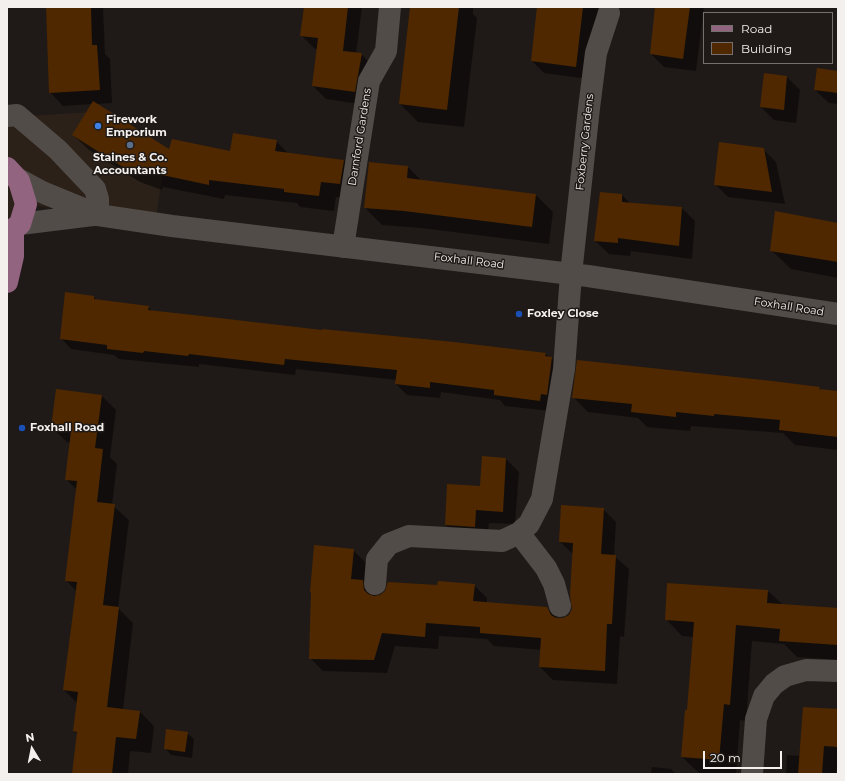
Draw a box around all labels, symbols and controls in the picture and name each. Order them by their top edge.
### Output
legend [703,12,833,64]
text: Road [741,21,772,36]
text: Building [741,41,792,56]
street label: Darnford Gardens [346,87,374,187]
street label: Foxberry Gardens [573,93,597,191]
place label: Firework Emporium [106,113,167,139]
marker: Firework Emporium [93,121,103,131]
marker: Staines & Co. Accountants [125,140,135,150]
place label: Staines & Co. Accountants [93,151,167,177]
street label: Foxhall Road [433,250,505,272]
street label: Foxhall Road [753,295,825,319]
place label: Foxley Close [527,307,599,321]
marker: Foxley Close [514,309,524,319]
place label: Foxhall Road [30,421,104,435]
marker: Foxhall Road [17,423,27,433]
north arrow [12,729,52,769]
text: N [24,730,36,745]
scale bar [705,743,784,769]
text: 20 m [710,750,741,765]

